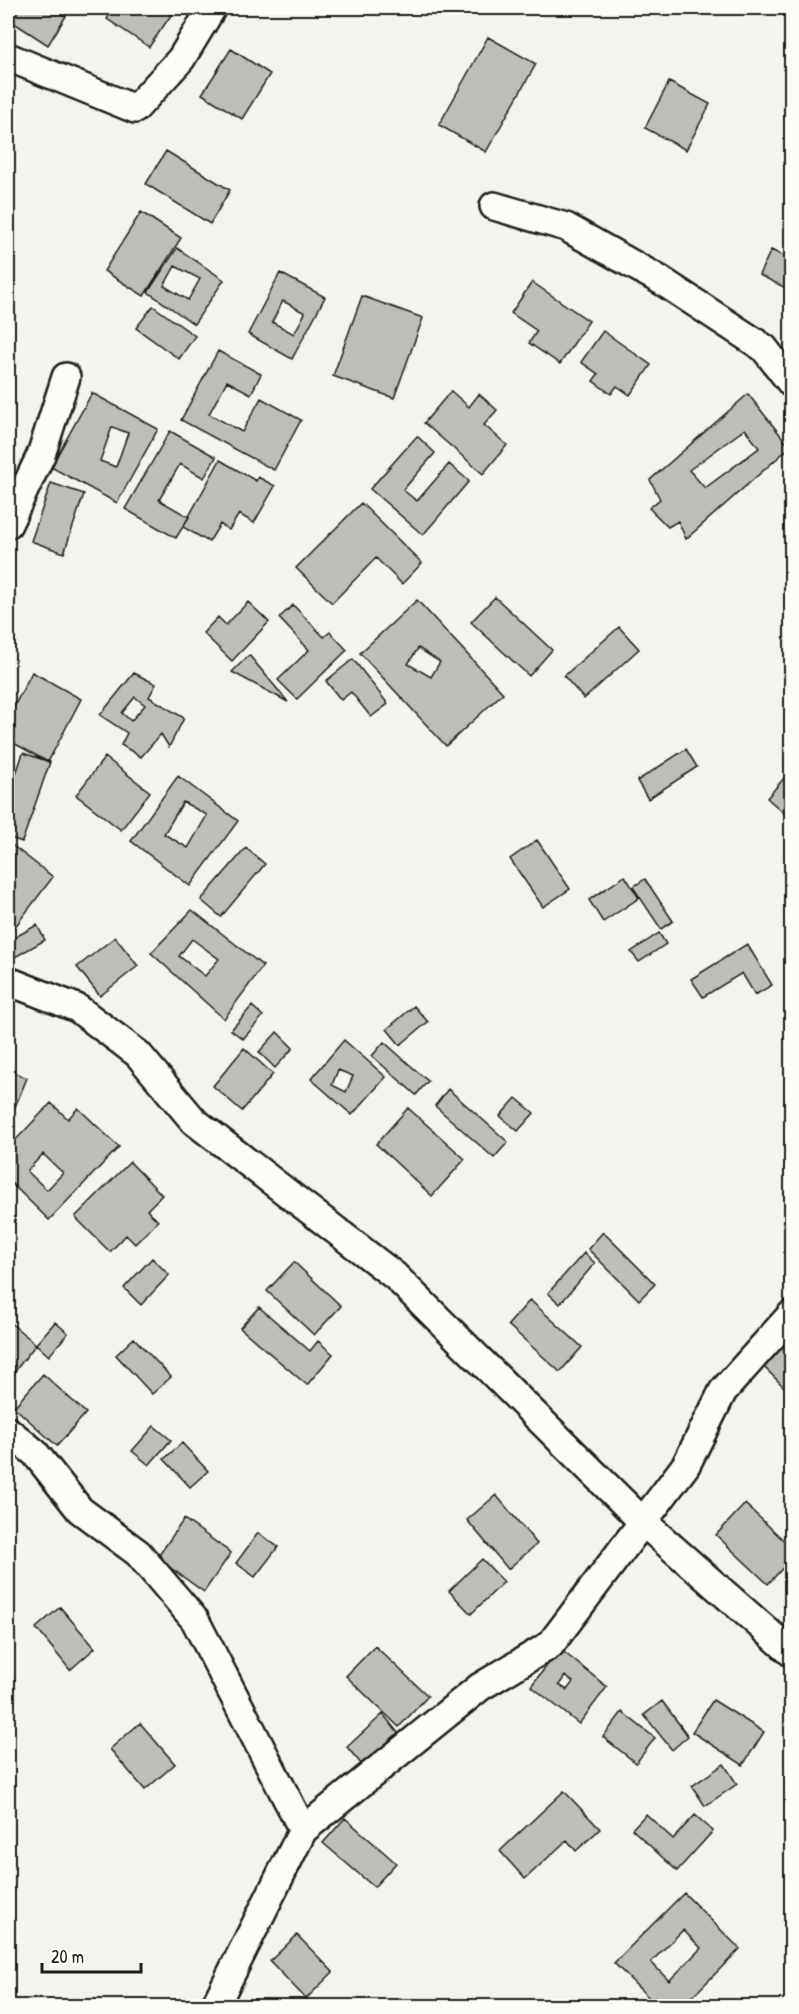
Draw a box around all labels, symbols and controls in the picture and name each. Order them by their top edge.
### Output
scale bar [42,1936,141,1974]
text: 20 m [51,1944,84,1969]

